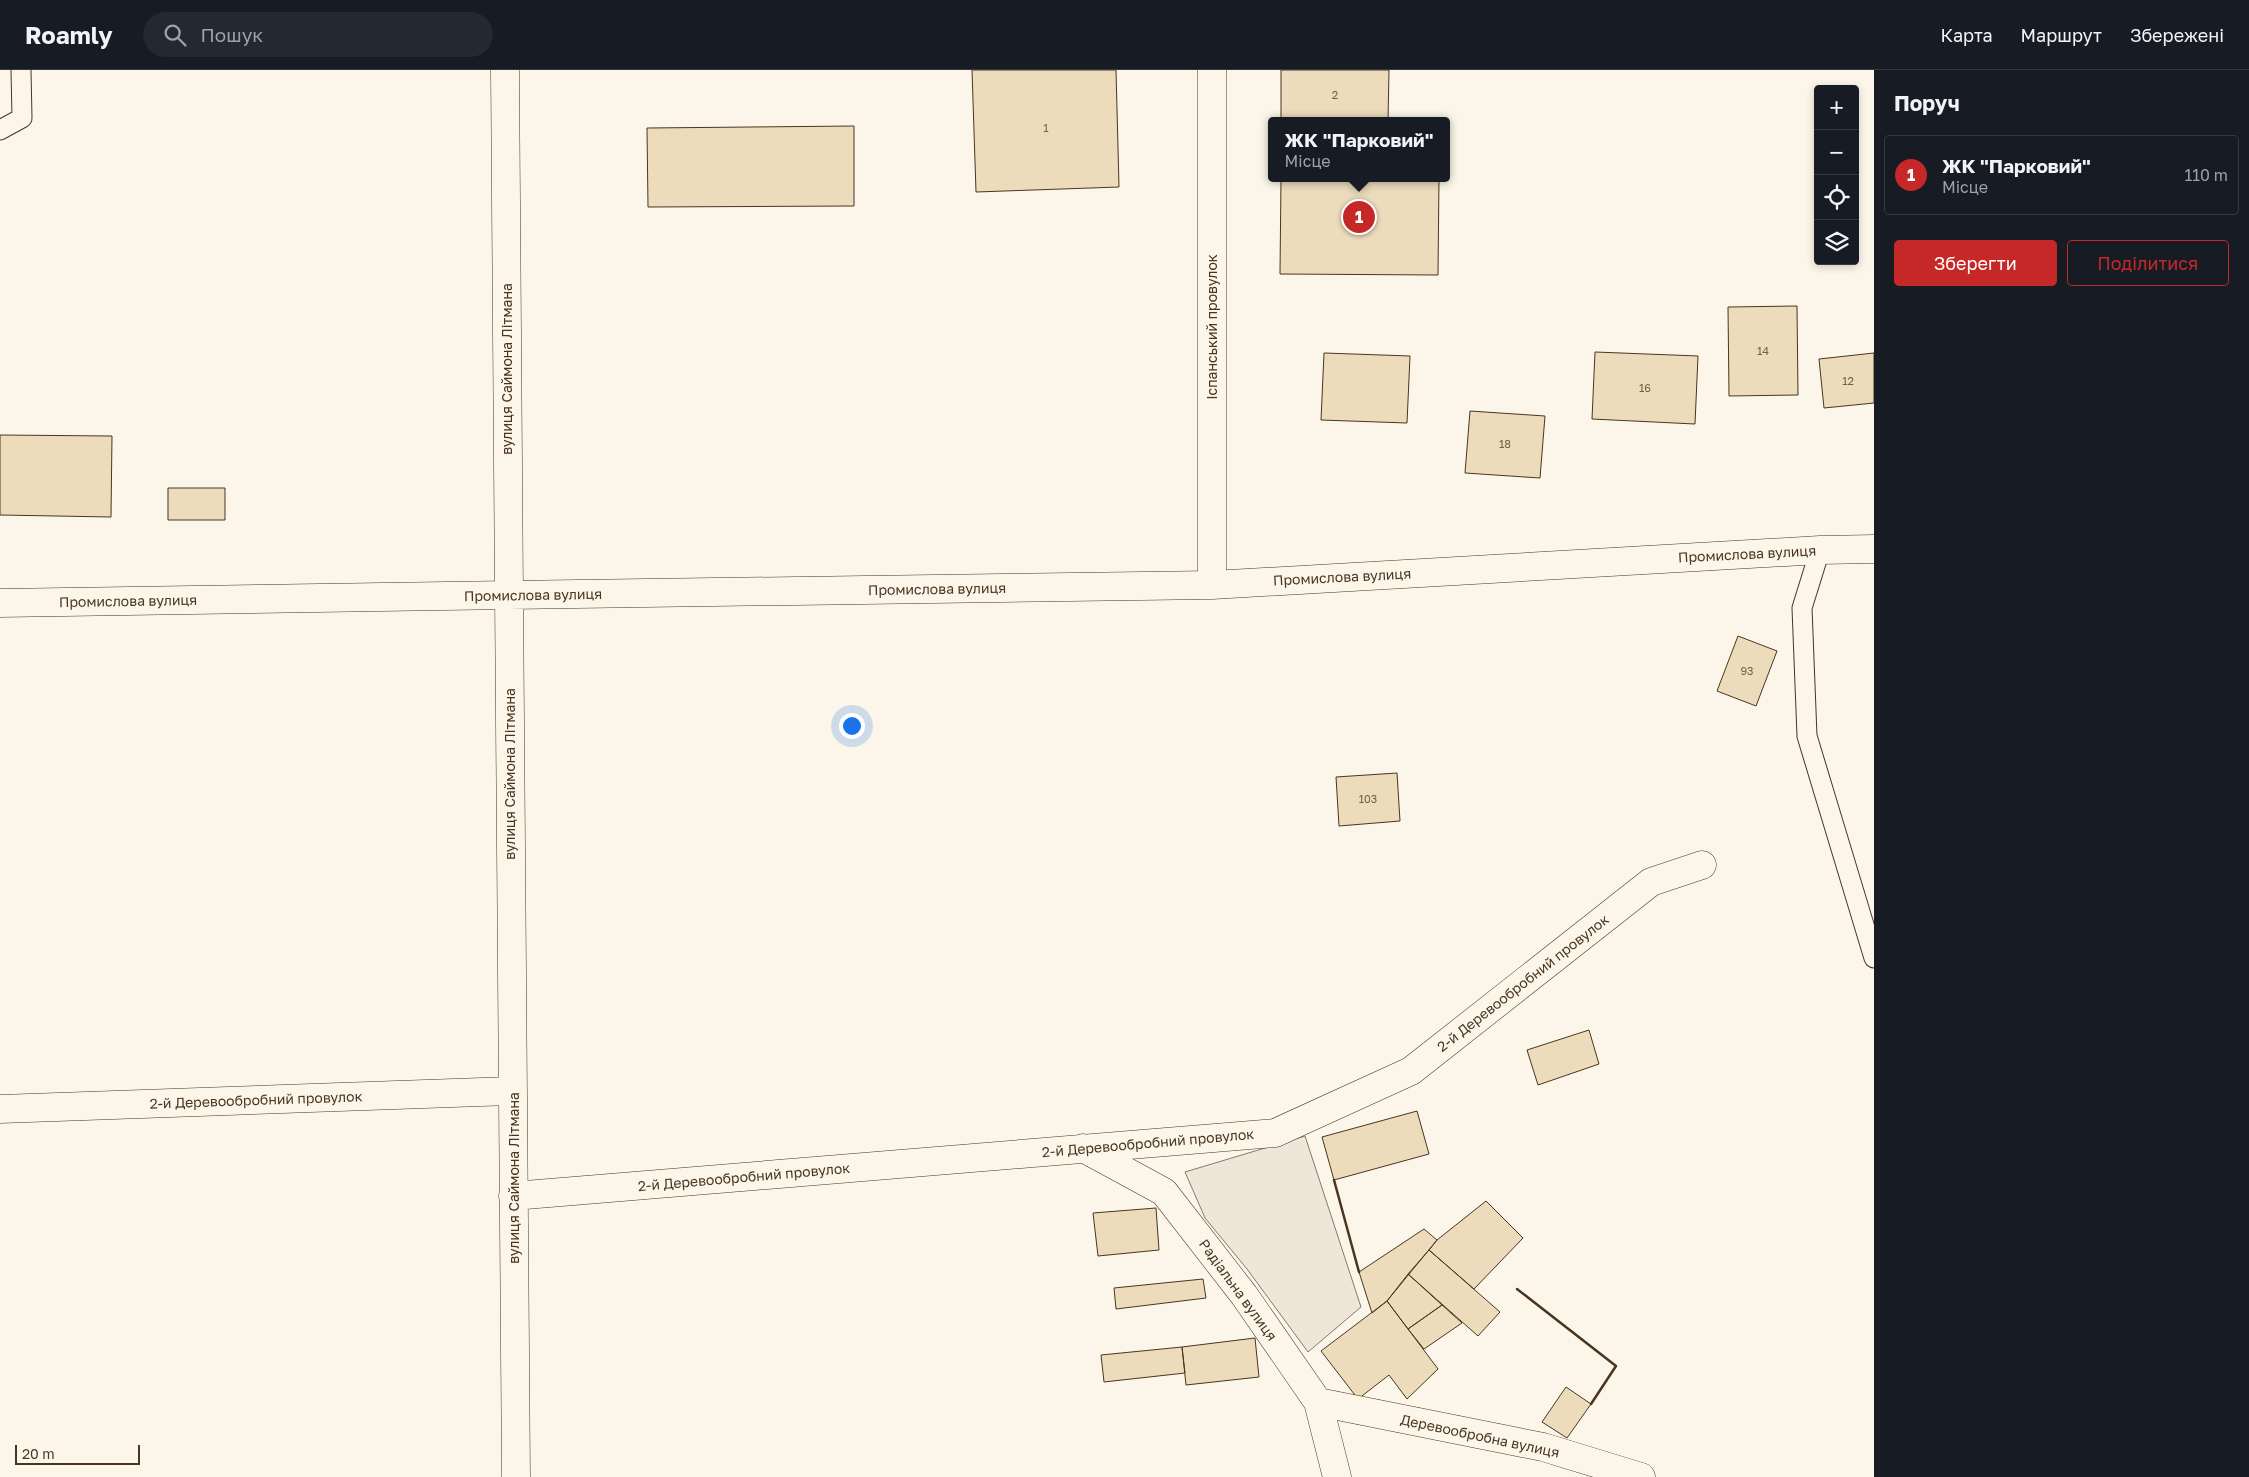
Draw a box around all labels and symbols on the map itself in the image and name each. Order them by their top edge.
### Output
house number: 2 [1332,88,1338,101]
house number: 1 [1043,121,1049,134]
pin: 1 [1343,198,1375,236]
street label: Іспанський провулок [1203,254,1220,400]
street label: вулиця Саймона Літмана [498,283,515,455]
house number: 14 [1757,344,1769,357]
house number: 12 [1842,374,1854,387]
house number: 16 [1639,381,1651,394]
house number: 18 [1499,437,1511,450]
street label: Промислова вулиця [1677,541,1817,566]
street label: Промислова вулиця [1272,564,1412,589]
street label: Промислова вулиця [868,579,1006,598]
street label: Промислова вулиця [464,585,602,604]
street label: Промислова вулиця [59,591,197,610]
house number: 93 [1740,664,1754,677]
street label: вулиця Саймона Літмана [501,688,518,860]
your location [839,713,865,739]
house number: 103 [1359,792,1377,805]
street label: 2-й Деревообробний провулок [1433,910,1612,1055]
street label: 2-й Деревообробний провулок [149,1087,363,1112]
street label: вулиця Саймона Літмана [505,1092,522,1264]
street label: 2-й Деревообробний провулок [1041,1125,1255,1160]
street label: 2-й Деревообробний провулок [637,1159,851,1194]
street label: Радіальна вулиця [1196,1236,1281,1344]
street label: Деревообробна вулиця [1399,1410,1561,1461]
scale bar [15,1442,140,1465]

